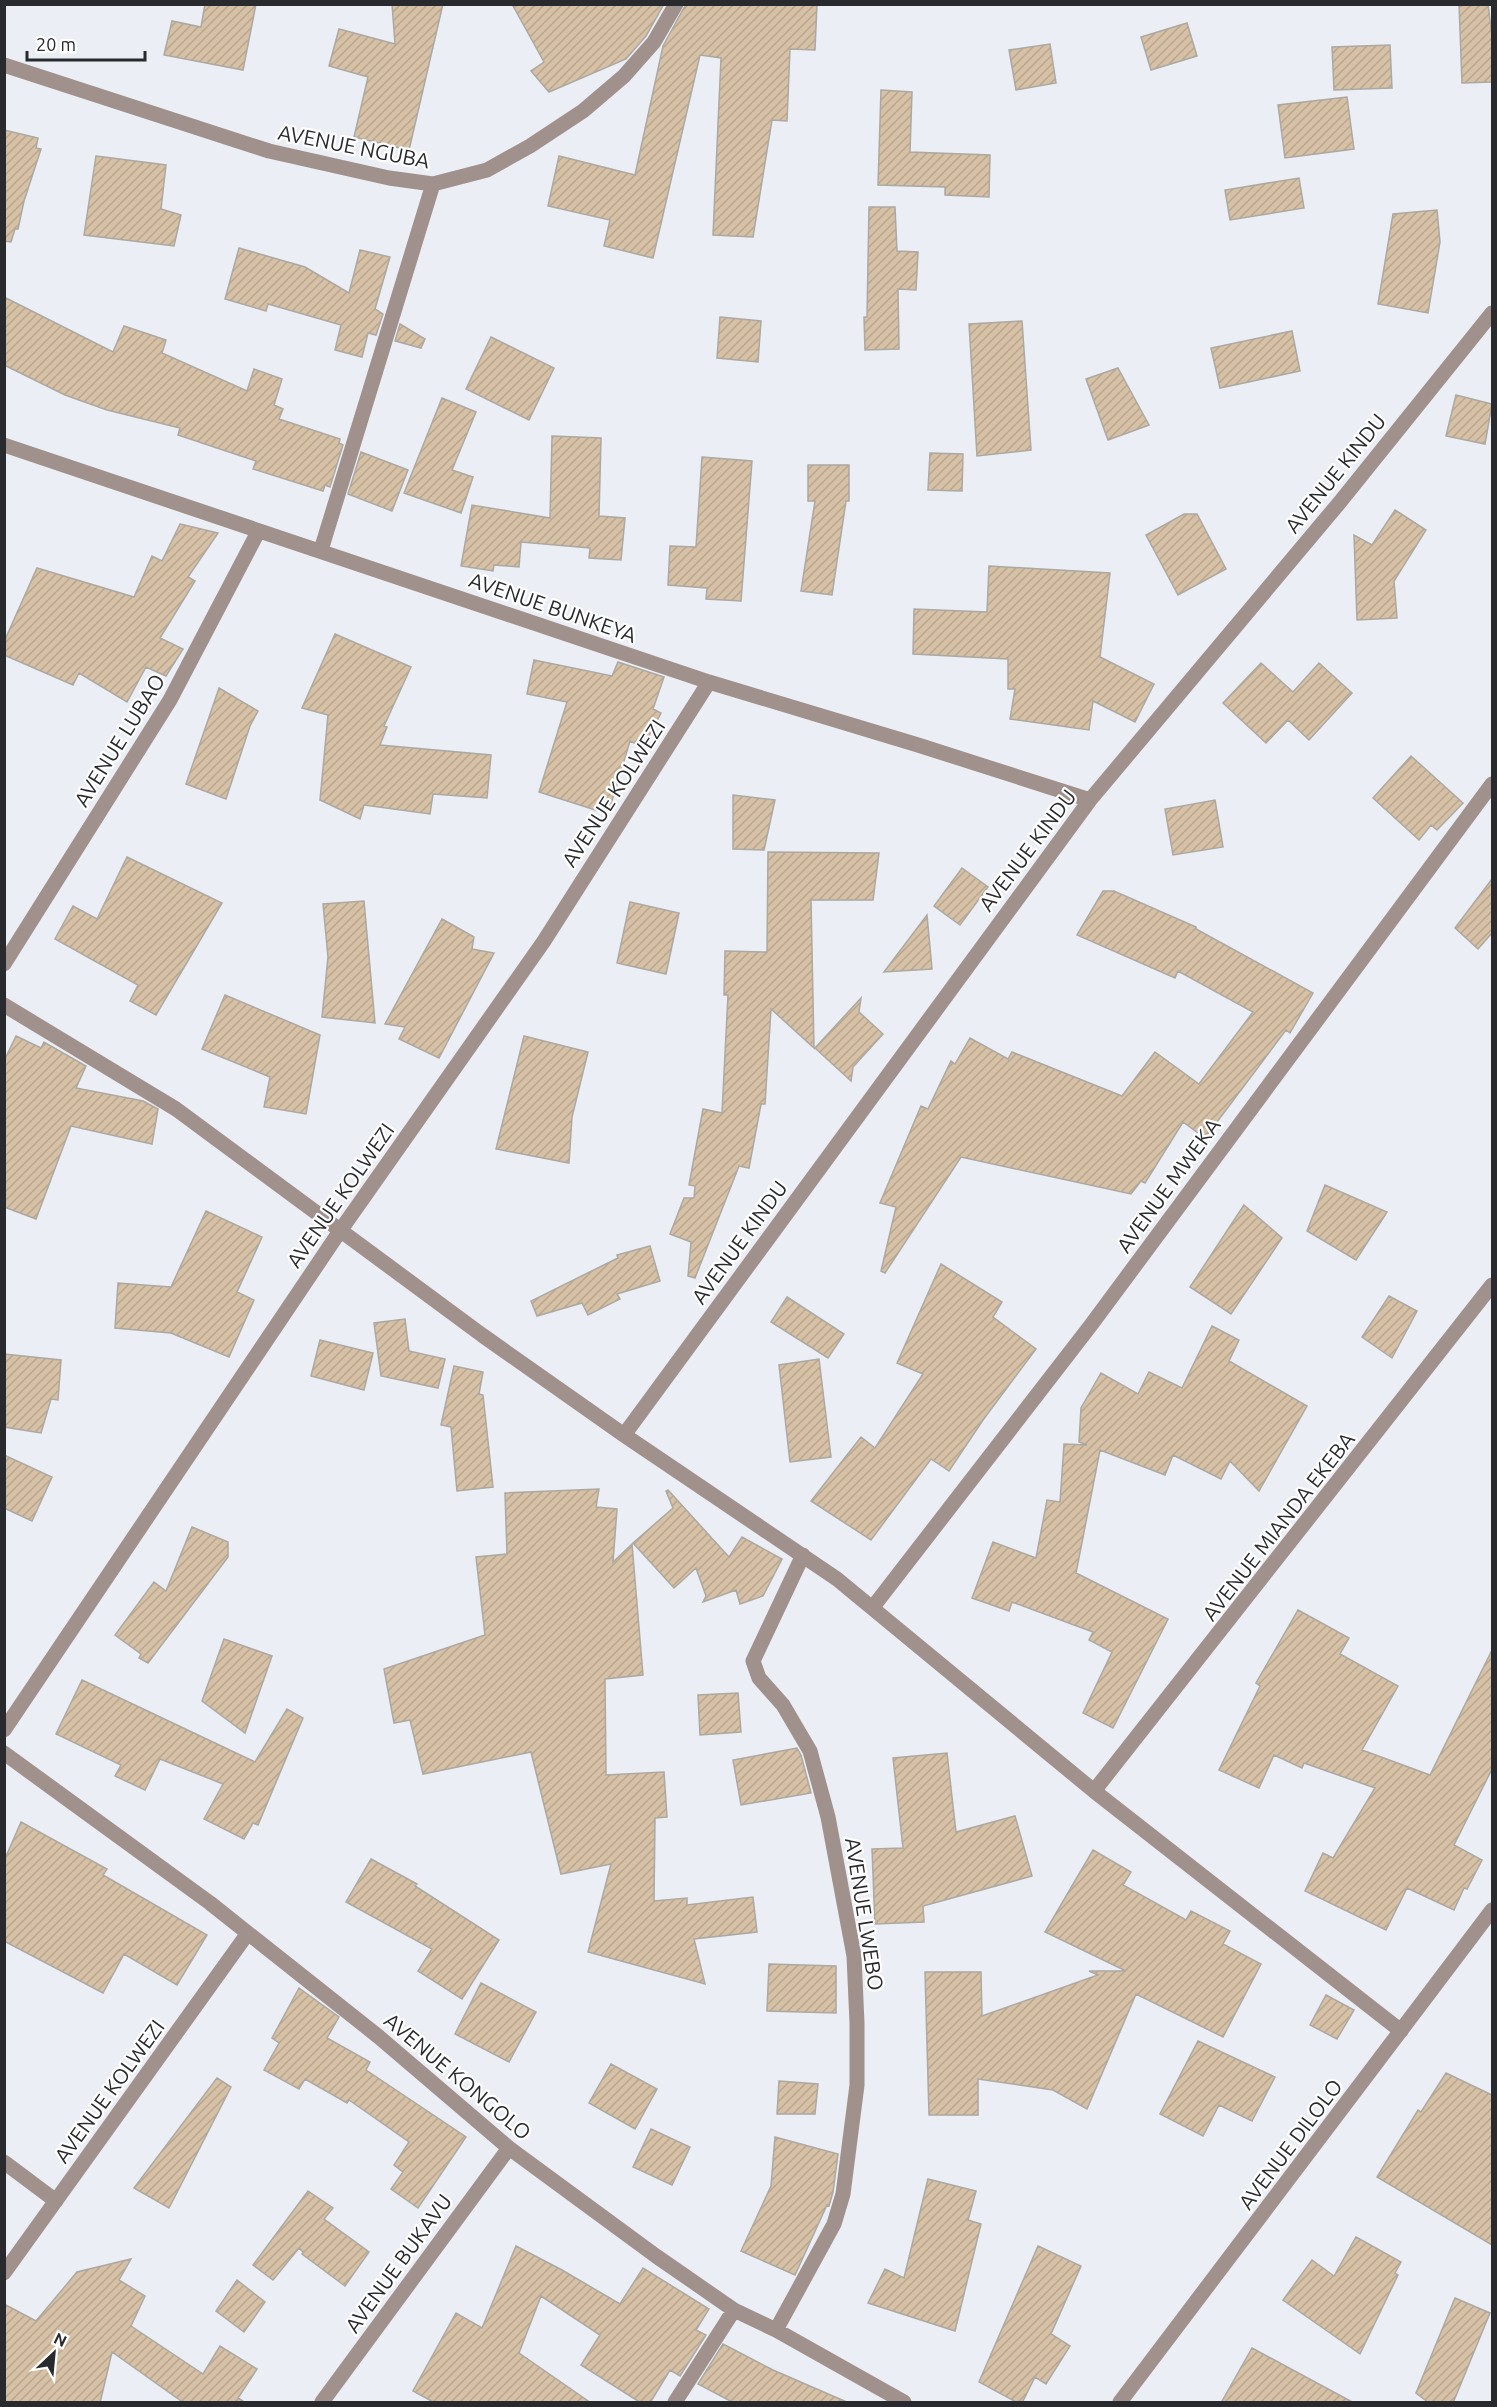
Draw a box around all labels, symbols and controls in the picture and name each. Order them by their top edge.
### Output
scale bar [27,24,146,62]
text: 20 m [36,34,76,54]
street label: AVENUE NGUBA [276,120,432,173]
street label: AVENUE KINDU [1280,409,1390,537]
street label: AVENUE BUNKEYA [466,567,640,647]
street label: AVENUE LUBAO [69,669,169,811]
street label: AVENUE KOLWEZI [557,715,669,871]
street label: AVENUE KINDU [974,785,1080,915]
street label: AVENUE MWEKA [1111,1113,1225,1257]
street label: AVENUE KOLWEZI [281,1118,399,1272]
street label: AVENUE KINDU [686,1176,792,1308]
street label: AVENUE MIANDA EKEBA [1197,1427,1359,1625]
street label: AVENUE LWEBO [841,1836,889,1992]
street label: AVENUE KONGOLO [380,2008,536,2144]
street label: AVENUE KOLWEZI [49,2015,169,2167]
street label: AVENUE DILOLO [1233,2074,1347,2214]
street label: AVENUE BUKAVU [340,2189,456,2337]
north arrow [24,2323,84,2383]
text: N [51,2329,70,2350]

